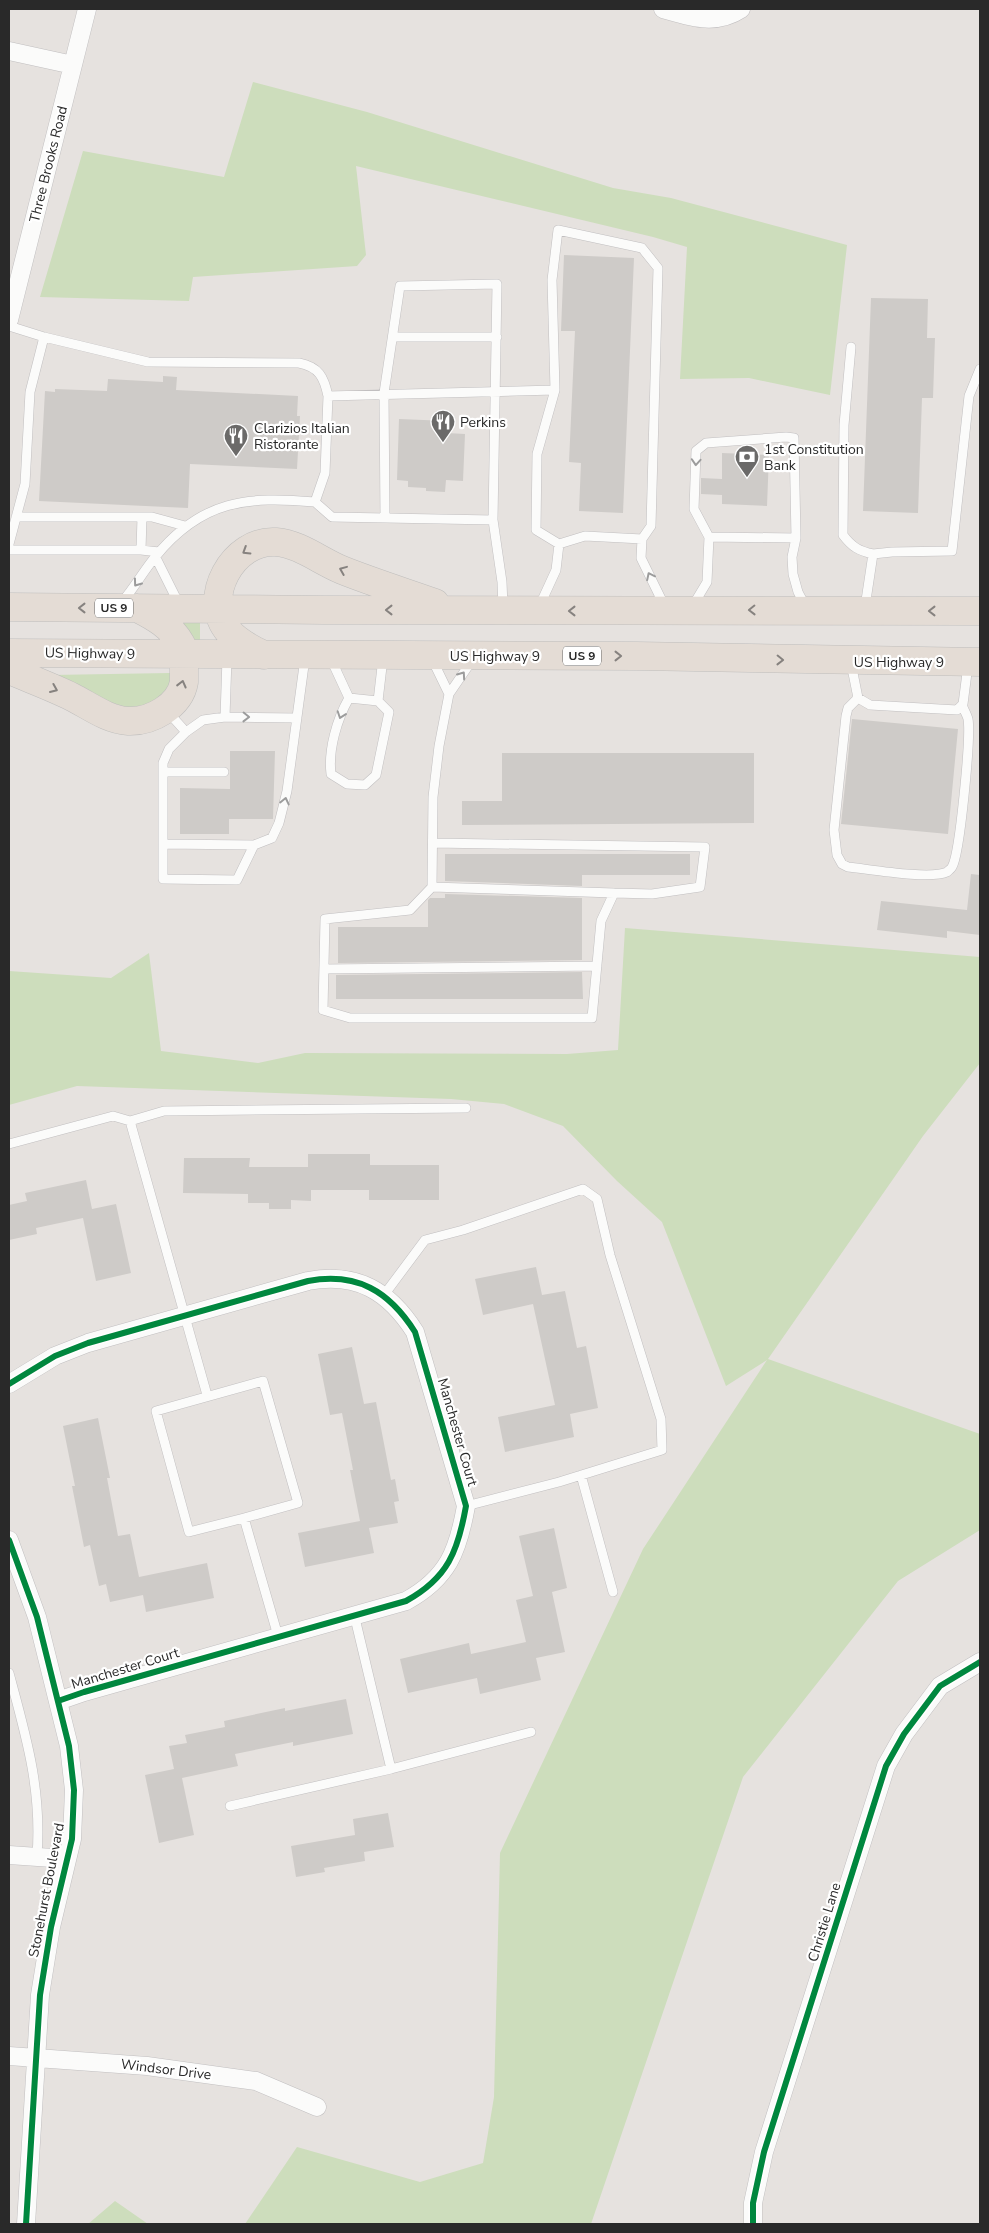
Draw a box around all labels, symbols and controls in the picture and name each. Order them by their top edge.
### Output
street label: Three Brooks Road [25,104,72,224]
restaurant icon: Perkins [430,409,456,443]
place label: Perkins [460,413,506,432]
place label: Clarizios Italian Ristorante [254,419,350,454]
restaurant icon: Clarizios Italian Ristorante [223,423,249,457]
place label: 1st Constitution Bank [764,440,864,475]
bank icon: 1st Constitution Bank [734,444,760,478]
one-way arrow [690,458,701,466]
one-way arrow [242,545,251,555]
one-way arrow [339,566,348,576]
one-way arrow [645,572,656,581]
one-way arrow [134,577,143,587]
road number: US 9 [95,598,133,618]
one-way arrow [78,603,86,613]
one-way arrow [384,605,392,615]
one-way arrow [747,605,755,615]
one-way arrow [567,606,575,616]
one-way arrow [927,606,935,616]
street label: US Highway 9 [45,643,135,664]
road number: US 9 [563,646,601,666]
street label: US Highway 9 [450,647,540,666]
one-way arrow [614,651,622,661]
street label: US Highway 9 [854,653,944,672]
one-way arrow [777,655,785,665]
one-way arrow [457,672,465,681]
one-way arrow [176,681,186,689]
one-way arrow [49,683,58,693]
one-way arrow [337,710,347,718]
one-way arrow [242,712,250,723]
one-way arrow [279,796,290,805]
street label: Manchester Court [433,1376,482,1488]
street label: Manchester Court [69,1643,181,1694]
street label: Stonehurst Boulevard [24,1821,69,1959]
street label: Christie Lane [803,1880,846,1964]
street label: Windsor Drive [120,2055,212,2084]

